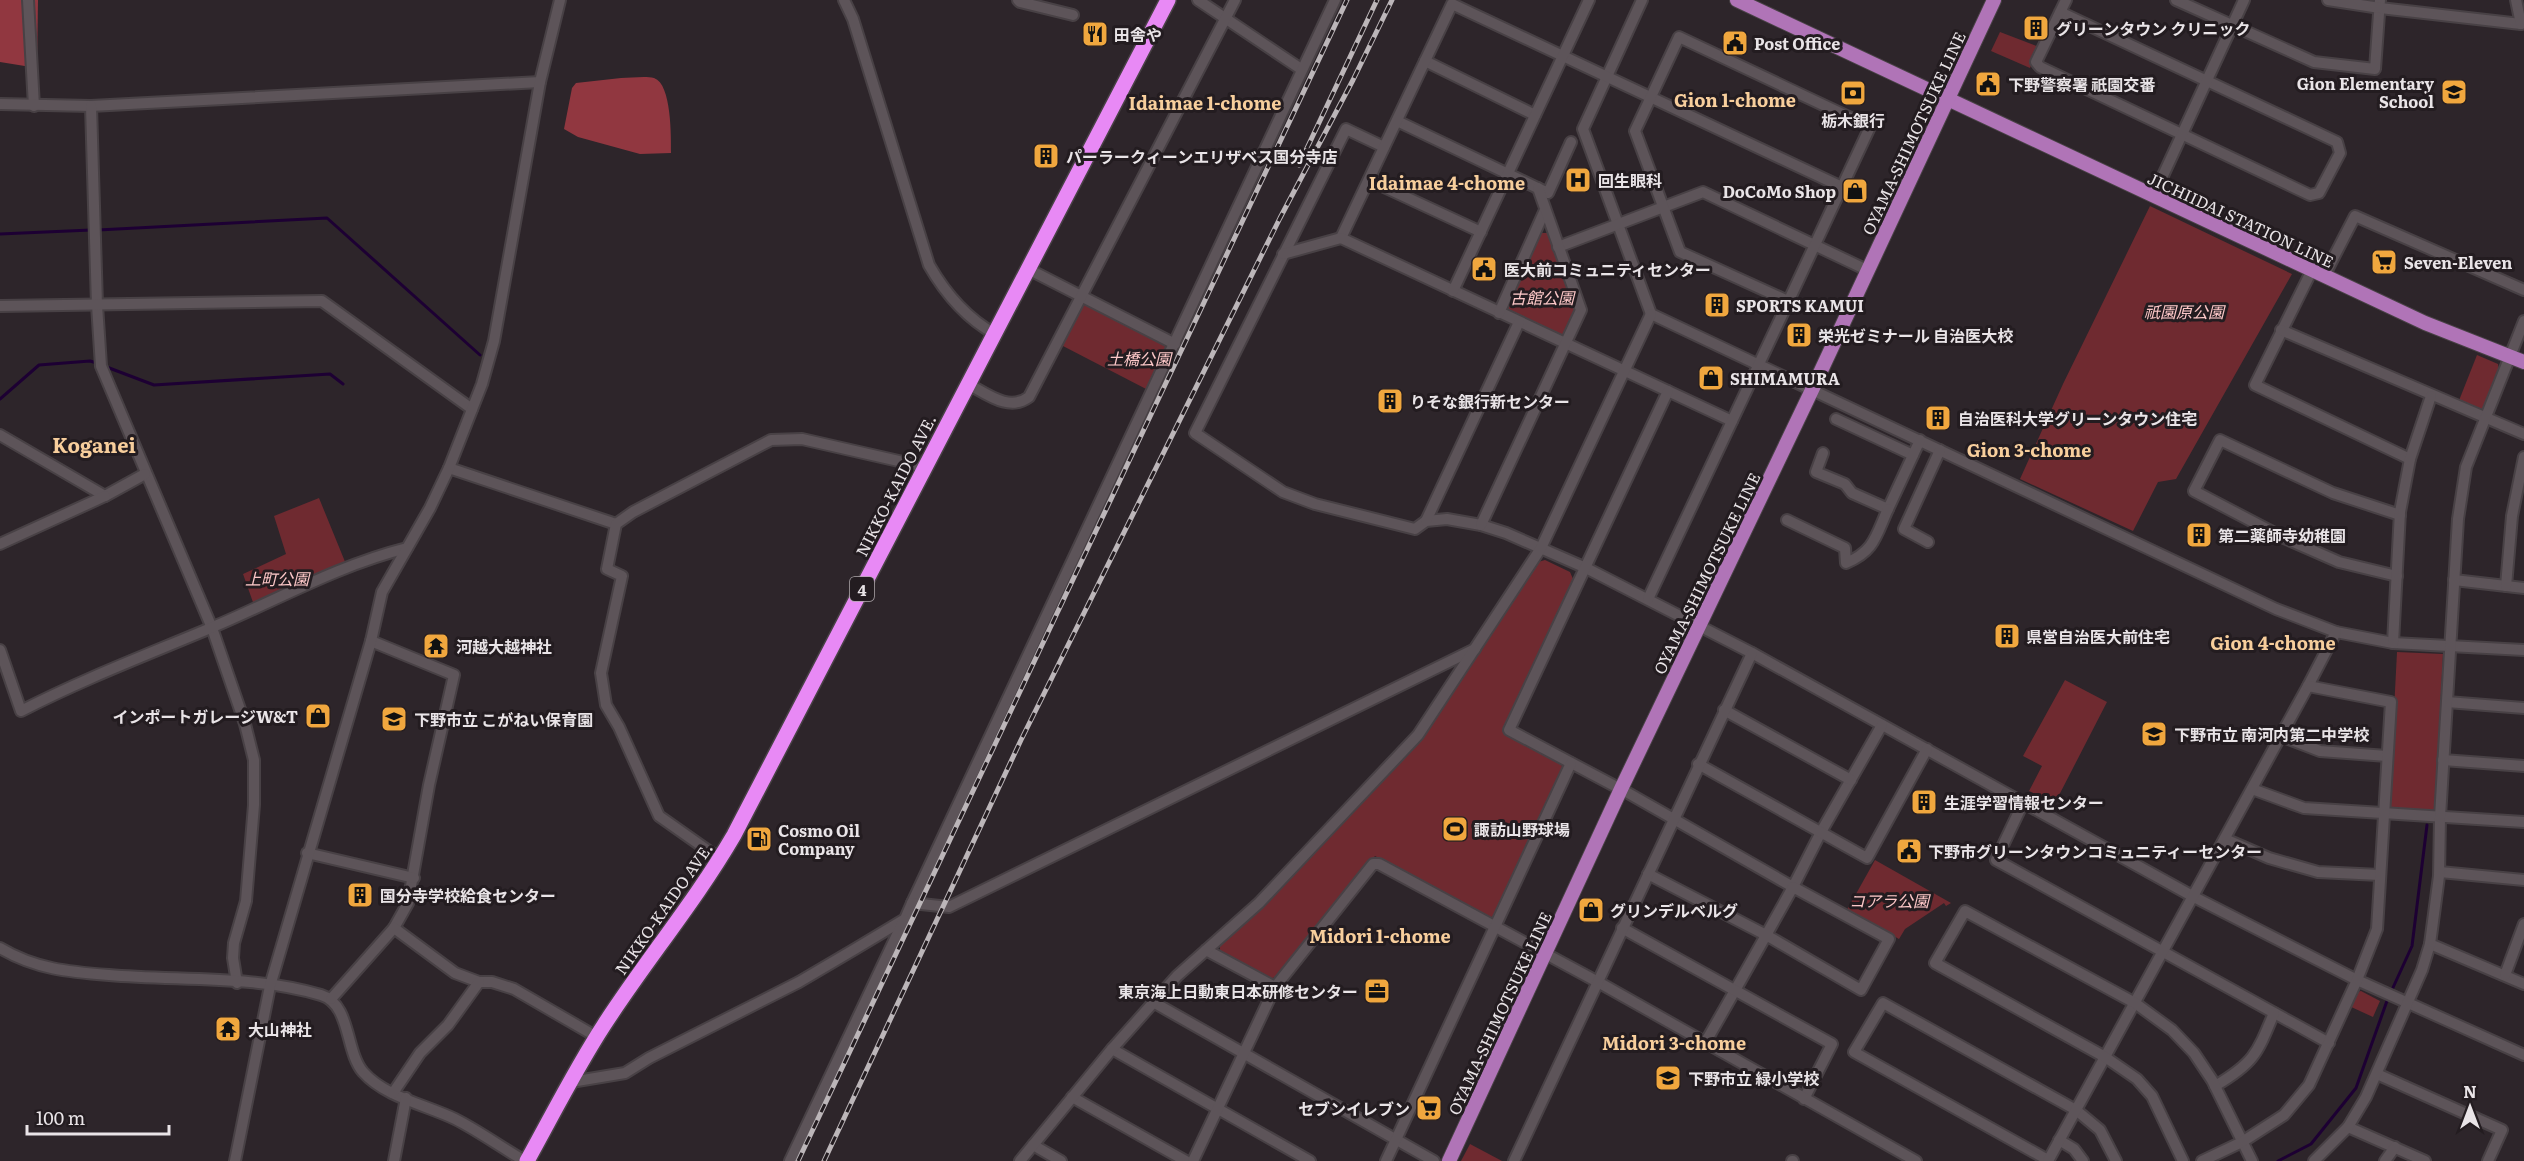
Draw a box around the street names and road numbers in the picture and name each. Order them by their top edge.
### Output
street label: OYAMA-SHIMOTSUKE LINE [1855,27,1971,239]
street label: JICHIIDAI STATION LINE [2144,165,2338,273]
street label: NIKKO-KAIDO AVE. [849,410,941,560]
street label: OYAMA-SHIMOTSUKE LINE [1647,468,1765,678]
road number: 4 [850,577,874,601]
street label: NIKKO-KAIDO AVE. [608,837,718,979]
street label: OYAMA-SHIMOTSUKE LINE [1441,907,1557,1119]

